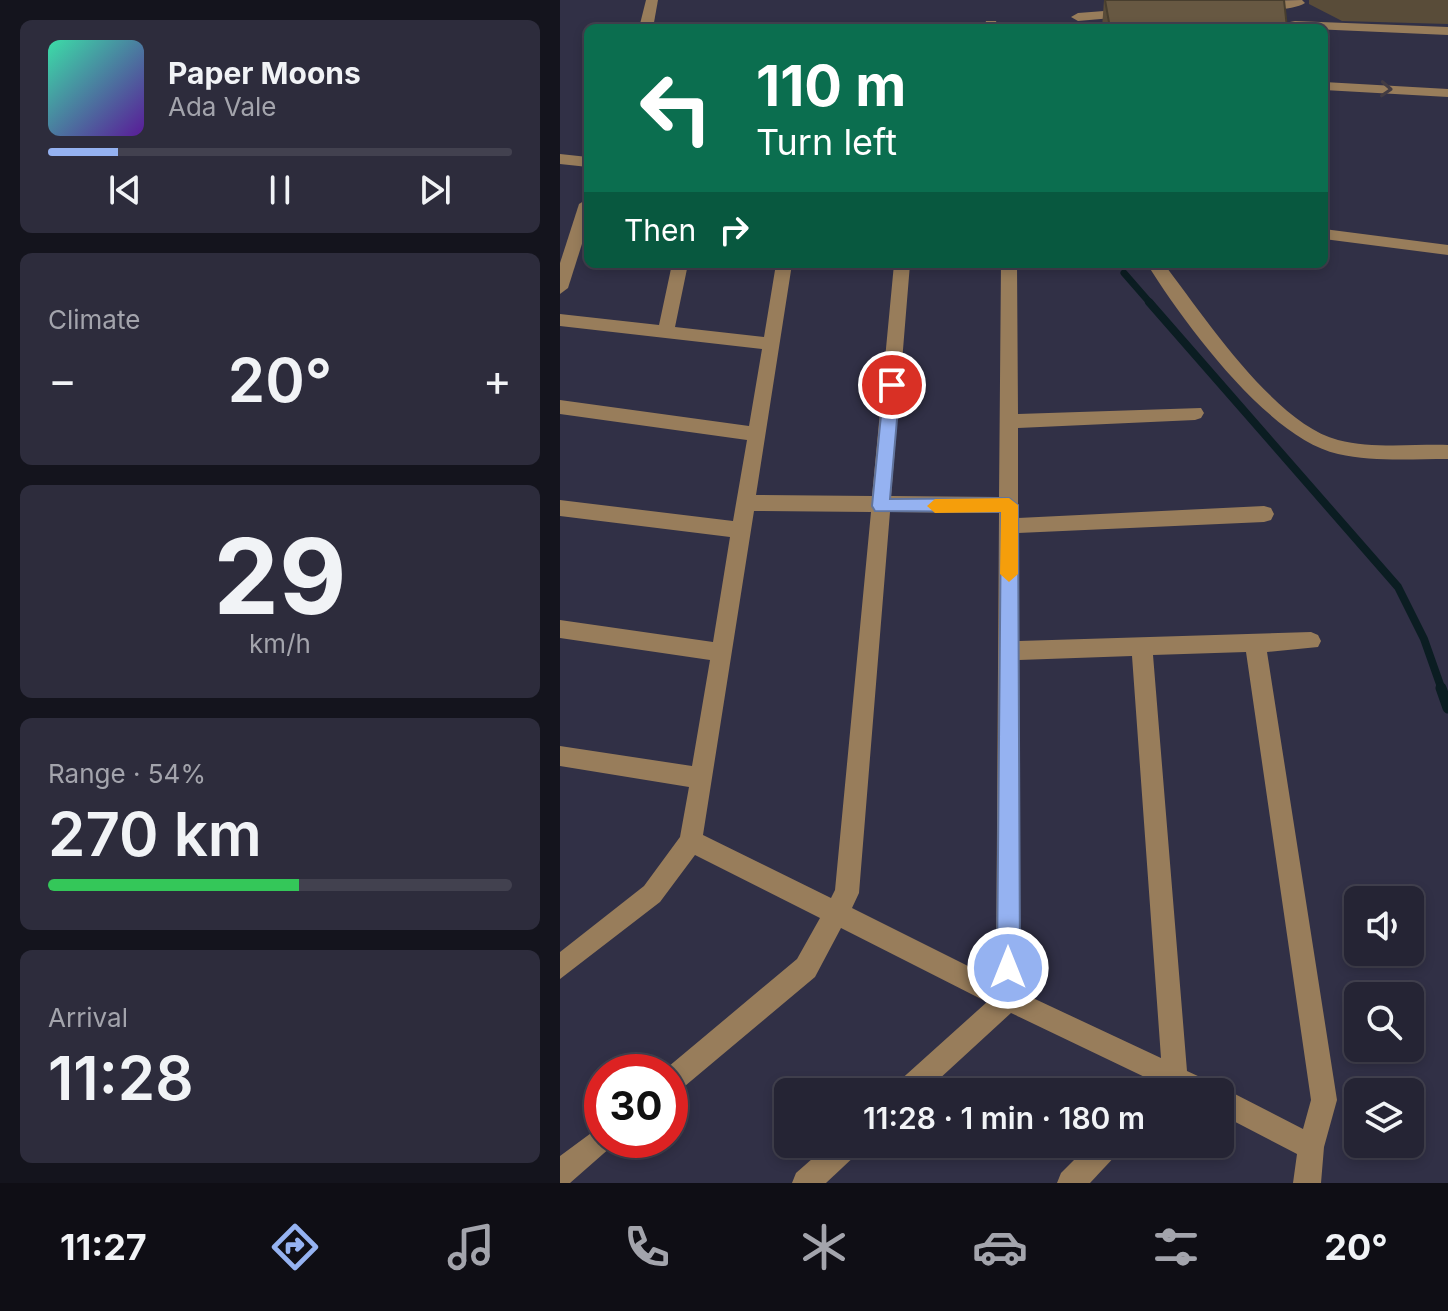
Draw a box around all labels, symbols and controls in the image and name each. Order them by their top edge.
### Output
text: 110 m [756,52,906,120]
text: Paper Moons [168,55,361,91]
icon: left [624,56,728,160]
one-way arrow [1380,81,1393,98]
text: Ada Vale [168,91,276,122]
text: Turn left [756,120,897,164]
icon: previous [103,168,147,212]
icon: pause [258,168,302,212]
icon: next [413,168,457,212]
icon: right [712,208,756,252]
text: Then [624,212,696,248]
text: Climate [48,304,140,335]
text: 20° [228,344,332,416]
pin [858,351,926,419]
text: − [48,353,77,407]
text: + [483,353,512,407]
icon: arrive [870,363,914,407]
text: 29 [213,513,347,639]
text: km/h [249,628,311,659]
text: Range · 54% [48,758,206,789]
text: 270 km [48,798,262,870]
map controls [1344,886,1424,1158]
button: sound [1344,886,1424,966]
position arrow [966,926,1050,1010]
button: search [1344,982,1424,1062]
text: Arrival [48,1002,128,1033]
text: 11:28 [48,1042,194,1114]
speed limit sign: 30 [584,1054,688,1158]
button: layers [1344,1078,1424,1158]
text: 11:28 · 1 min · 180 m [863,1100,1145,1136]
icon: directions [267,1219,323,1275]
icon: music [443,1219,499,1275]
icon: phone [619,1219,675,1275]
icon: climate [796,1219,852,1275]
icon: car [972,1219,1028,1275]
icon: filters [1148,1219,1204,1275]
text: 11:27 [60,1225,147,1269]
text: 20° [1324,1225,1388,1269]

